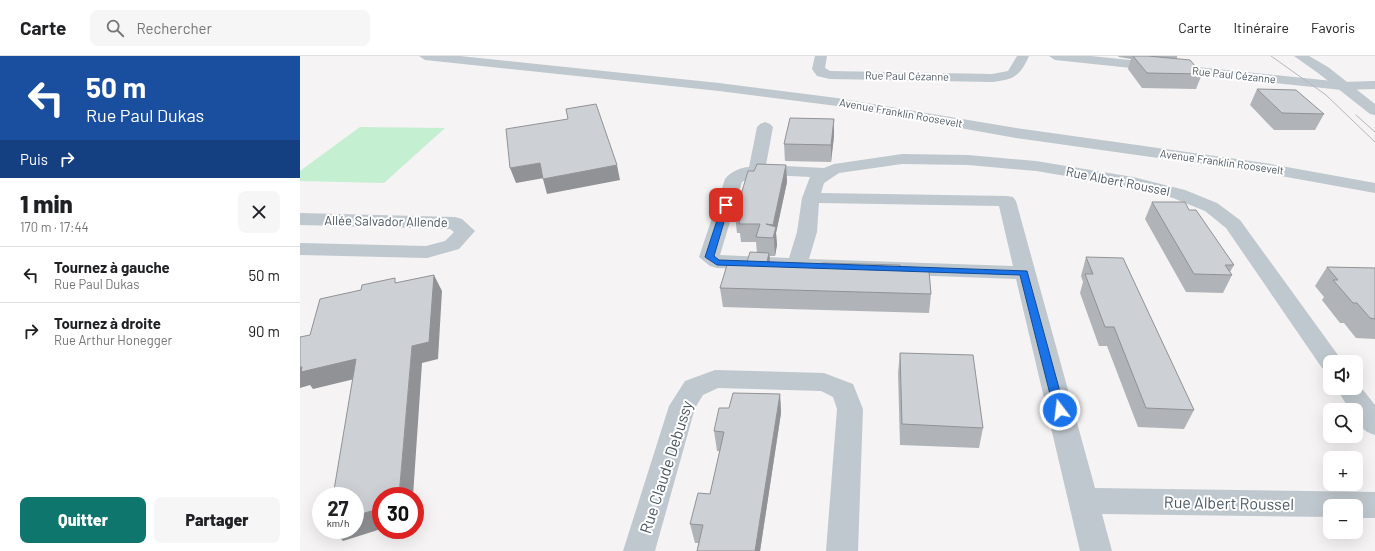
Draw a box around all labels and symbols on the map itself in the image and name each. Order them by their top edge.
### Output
street label: Rue Paul Cézanne [1192,64,1277,85]
street label: Rue Paul Cézanne [865,68,949,83]
street label: Avenue Franklin Roosevelt [838,95,964,130]
street label: Avenue Franklin Roosevelt [1159,146,1285,177]
street label: Rue Albert Roussel [1065,163,1171,199]
pin [709,188,743,222]
street label: Allée Salvador Allende [324,212,448,230]
position arrow [1039,389,1081,431]
street label: Rue Claude Debussy [635,397,696,536]
speed limit sign: 30 [372,487,424,539]
street label: Rue Albert Roussel [1164,492,1294,513]

